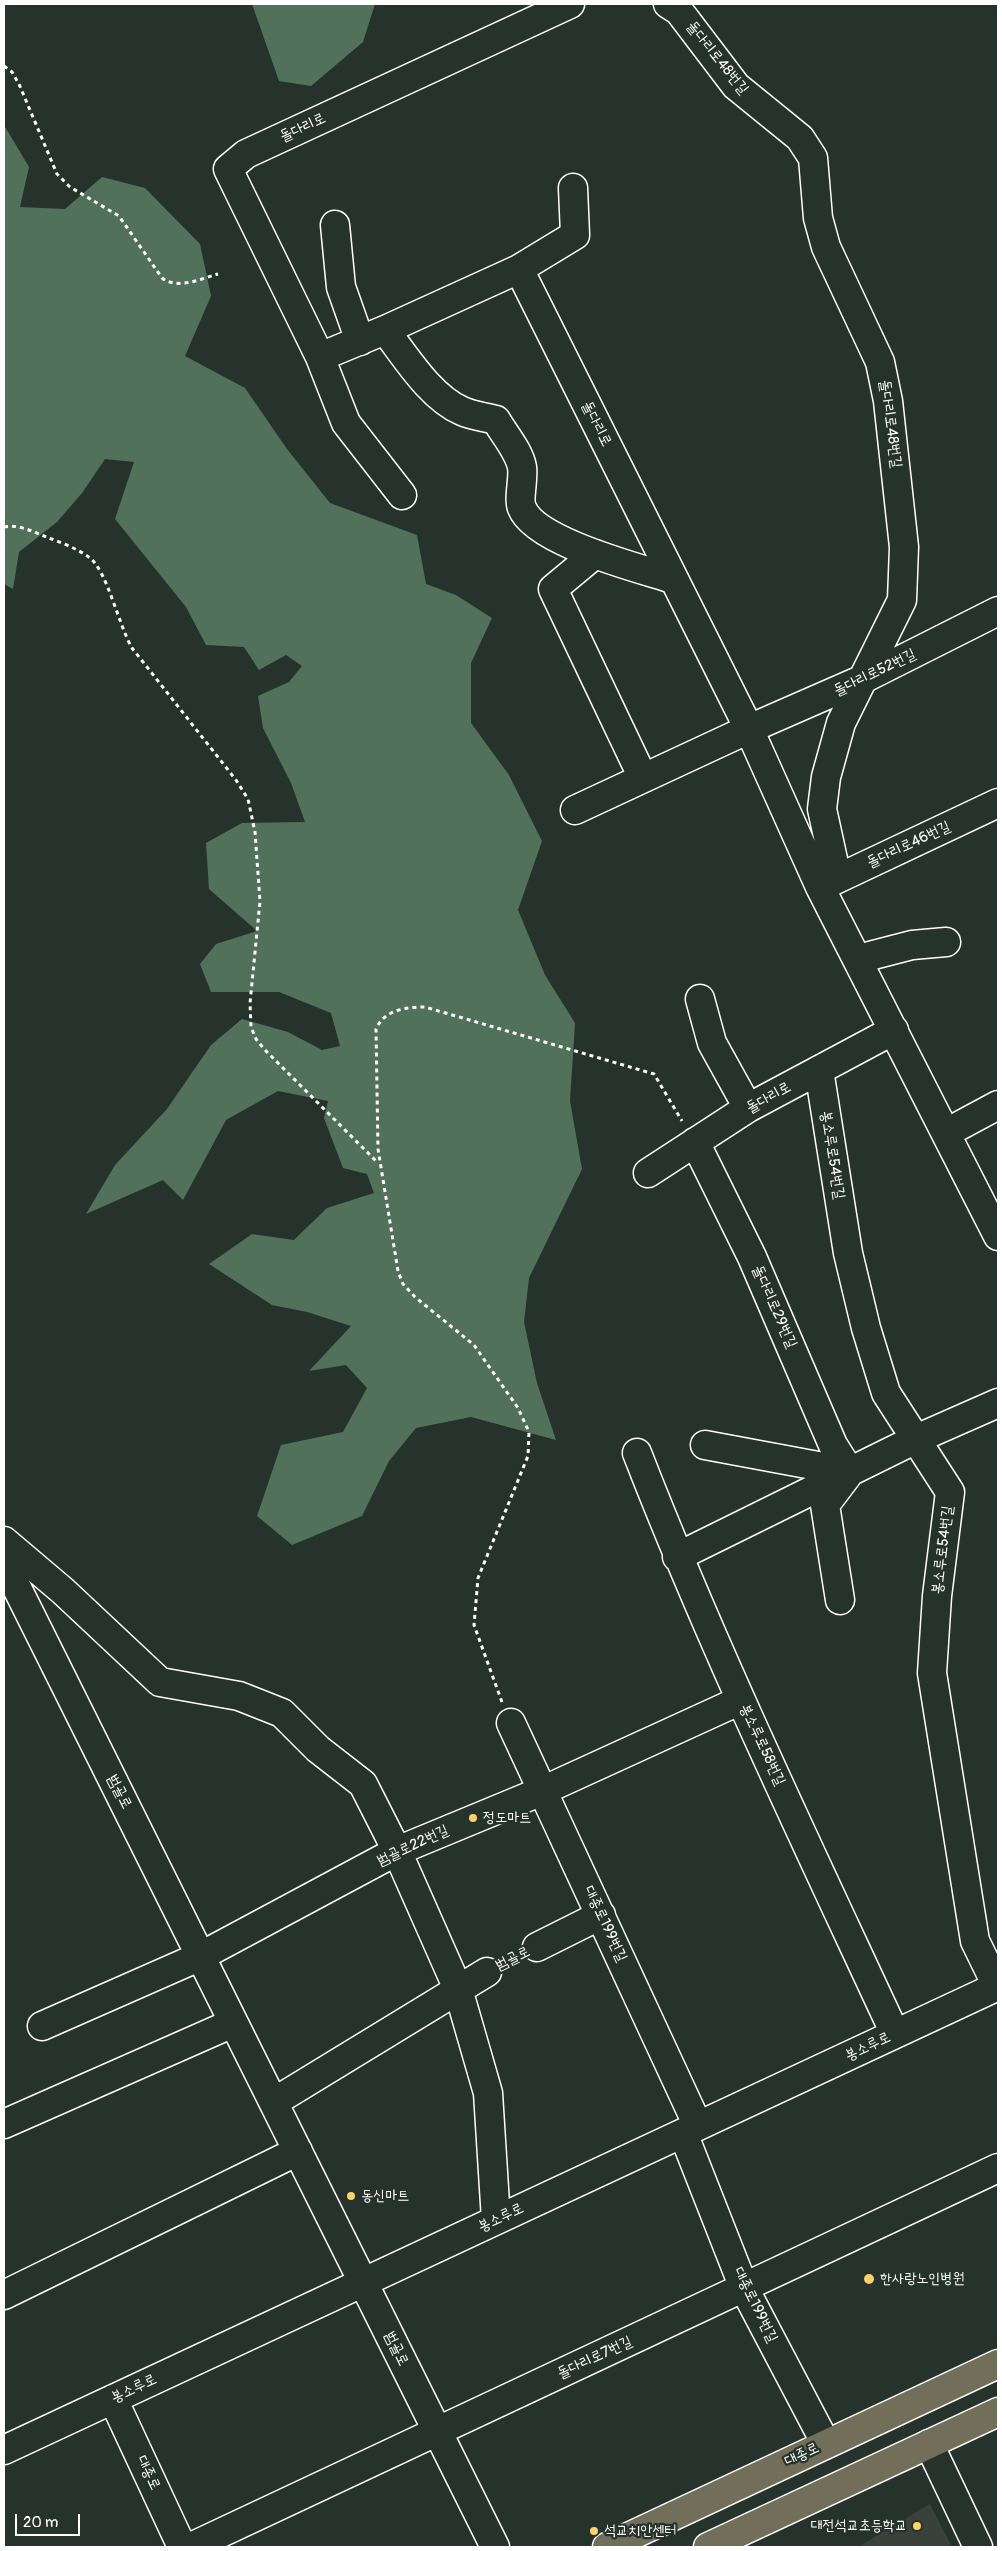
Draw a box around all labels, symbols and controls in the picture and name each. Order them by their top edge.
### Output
street label: 돌다리로48번길 [682,18,752,98]
street label: 돌다리로 [277,110,329,146]
street label: 돌다리로48번길 [875,379,905,469]
street label: 돌다리로 [577,398,615,450]
street label: 돌다리로52번길 [831,645,919,701]
street label: 돌다리로46번길 [864,818,954,872]
street label: 돌다리로 [744,1078,794,1118]
street label: 봉소루로54번길 [816,1110,848,1200]
street label: 돌다리로29번길 [748,1263,800,1351]
street label: 봉소루로54번길 [929,1505,957,1595]
street label: 봉소루로58번길 [735,1701,789,1789]
street label: 범골로 [103,1772,135,1812]
place label: 정도마트 [483,1809,531,1827]
marker: 정도마트 [467,1812,479,1824]
street label: 범골로22번길 [374,1822,452,1870]
street label: 대종로199번길 [580,1883,630,1965]
street label: 범골로 [493,1943,533,1975]
street label: 봉소루로 [842,2029,894,2065]
place label: 동신마트 [361,2187,409,2205]
marker: 동신마트 [345,2190,357,2202]
street label: 봉소루로 [475,2200,527,2236]
street label: 대종로199번길 [729,2264,781,2346]
place label: 한사랑노인병원 [880,2270,964,2288]
marker: 한사랑노인병원 [862,2272,876,2286]
street label: 범골로 [380,2329,412,2369]
street label: 돌다리로7번길 [555,2333,635,2383]
street label: 봉소루로 [108,2371,160,2407]
street label: 대종로 [782,2439,822,2471]
street label: 대종로 [132,2453,164,2493]
scale bar [18,2504,82,2536]
text: 20 m [23,2513,58,2532]
place label: 대전석교초등학교 [810,2517,907,2535]
marker: 대전석교초등학교 [911,2520,923,2532]
place label: 석교치안센터 [604,2522,676,2540]
marker: 석교치안센터 [588,2525,600,2537]

